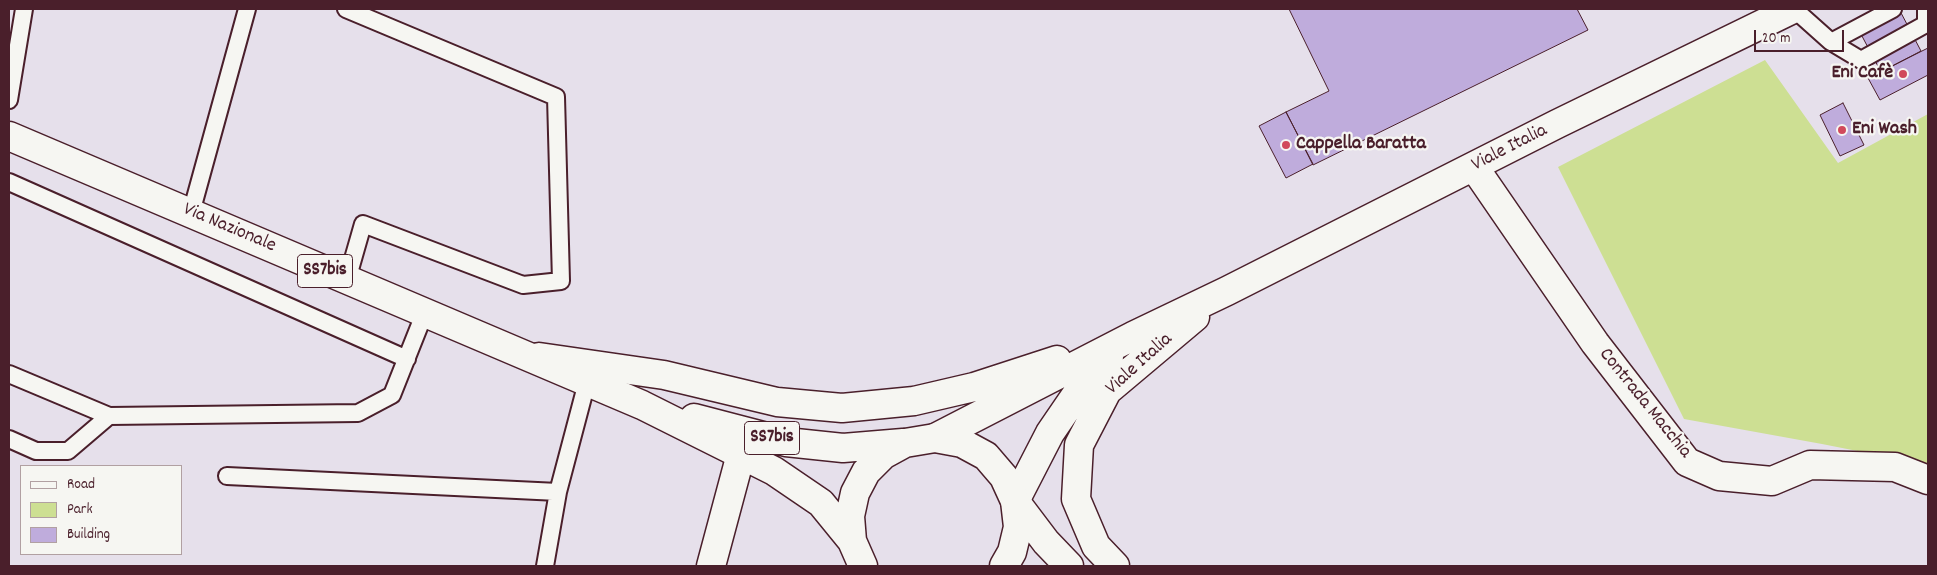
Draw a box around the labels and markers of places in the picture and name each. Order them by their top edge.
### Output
place label: Eni Cafè [1832,62,1893,86]
marker: Eni Cafè [1897,68,1909,80]
place label: Eni Wash [1852,118,1917,142]
marker: Eni Wash [1836,124,1848,136]
place label: Cappella Baratta [1296,133,1426,157]
marker: Cappella Baratta [1280,139,1292,151]

